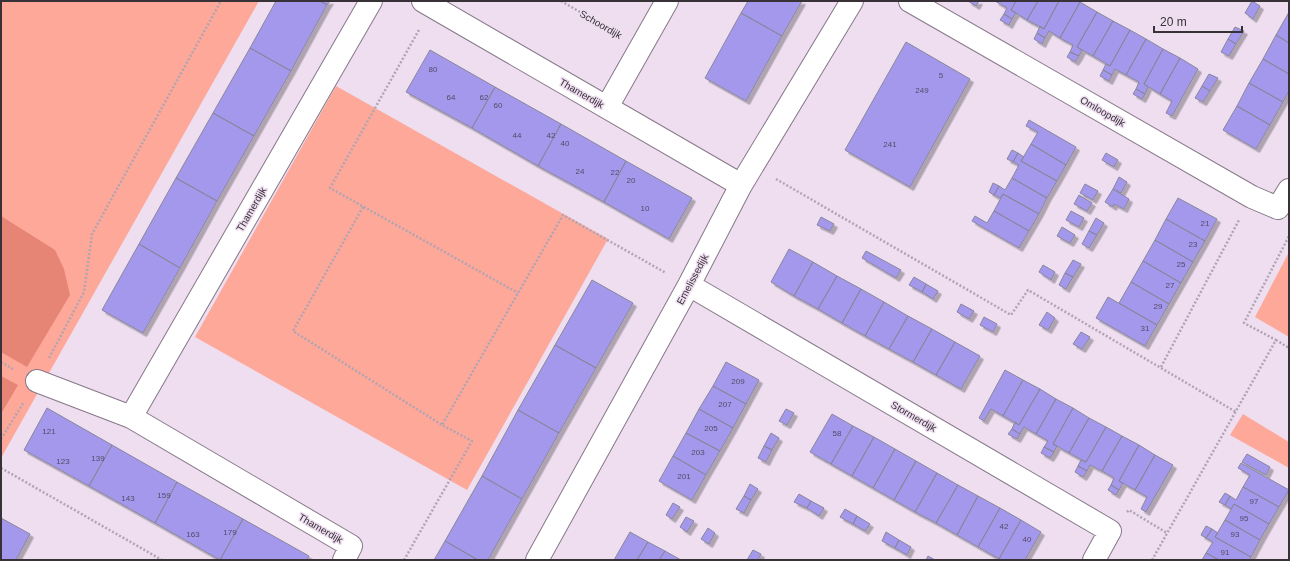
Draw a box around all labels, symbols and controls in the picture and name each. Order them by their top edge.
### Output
street label: Schoordijk [578,8,625,41]
scale bar [1154,8,1242,34]
text: 20 m [1160,15,1187,29]
house number: 80 [429,65,438,74]
house number: 5 [939,71,944,80]
street label: Thamerdijk [558,76,607,111]
house number: 249 [915,86,929,95]
house number: 64 [447,93,456,102]
house number: 62 [480,93,489,102]
street label: Omloopdijk [1078,94,1128,129]
house number: 60 [494,101,503,110]
house number: 44 [513,131,522,140]
house number: 42 [547,131,556,140]
house number: 40 [561,139,570,148]
house number: 241 [883,140,897,149]
house number: 24 [576,167,585,176]
house number: 22 [611,168,620,177]
house number: 20 [627,176,636,185]
street label: Thamerdijk [234,184,269,233]
house number: 10 [641,204,650,213]
house number: 21 [1201,219,1210,228]
house number: 23 [1189,240,1198,249]
street label: Emelissedijk [675,251,711,306]
house number: 25 [1177,260,1186,269]
house number: 27 [1166,281,1175,290]
house number: 29 [1154,302,1163,311]
house number: 31 [1141,324,1150,333]
house number: 209 [731,377,745,386]
street label: Stormerdijk [889,399,939,434]
house number: 207 [718,400,732,409]
house number: 205 [704,424,718,433]
house number: 121 [42,427,56,436]
house number: 58 [833,429,842,438]
house number: 203 [691,448,705,457]
house number: 139 [91,454,105,463]
house number: 123 [56,457,70,466]
house number: 201 [677,472,691,481]
house number: 159 [157,491,171,500]
house number: 143 [121,494,135,503]
house number: 97 [1250,497,1259,506]
street label: Thamerdijk [297,511,346,546]
house number: 95 [1240,514,1249,523]
house number: 42 [1000,522,1009,531]
house number: 179 [223,528,237,537]
house number: 163 [186,530,200,539]
house number: 93 [1231,530,1240,539]
house number: 40 [1023,535,1032,544]
house number: 91 [1221,548,1230,557]

